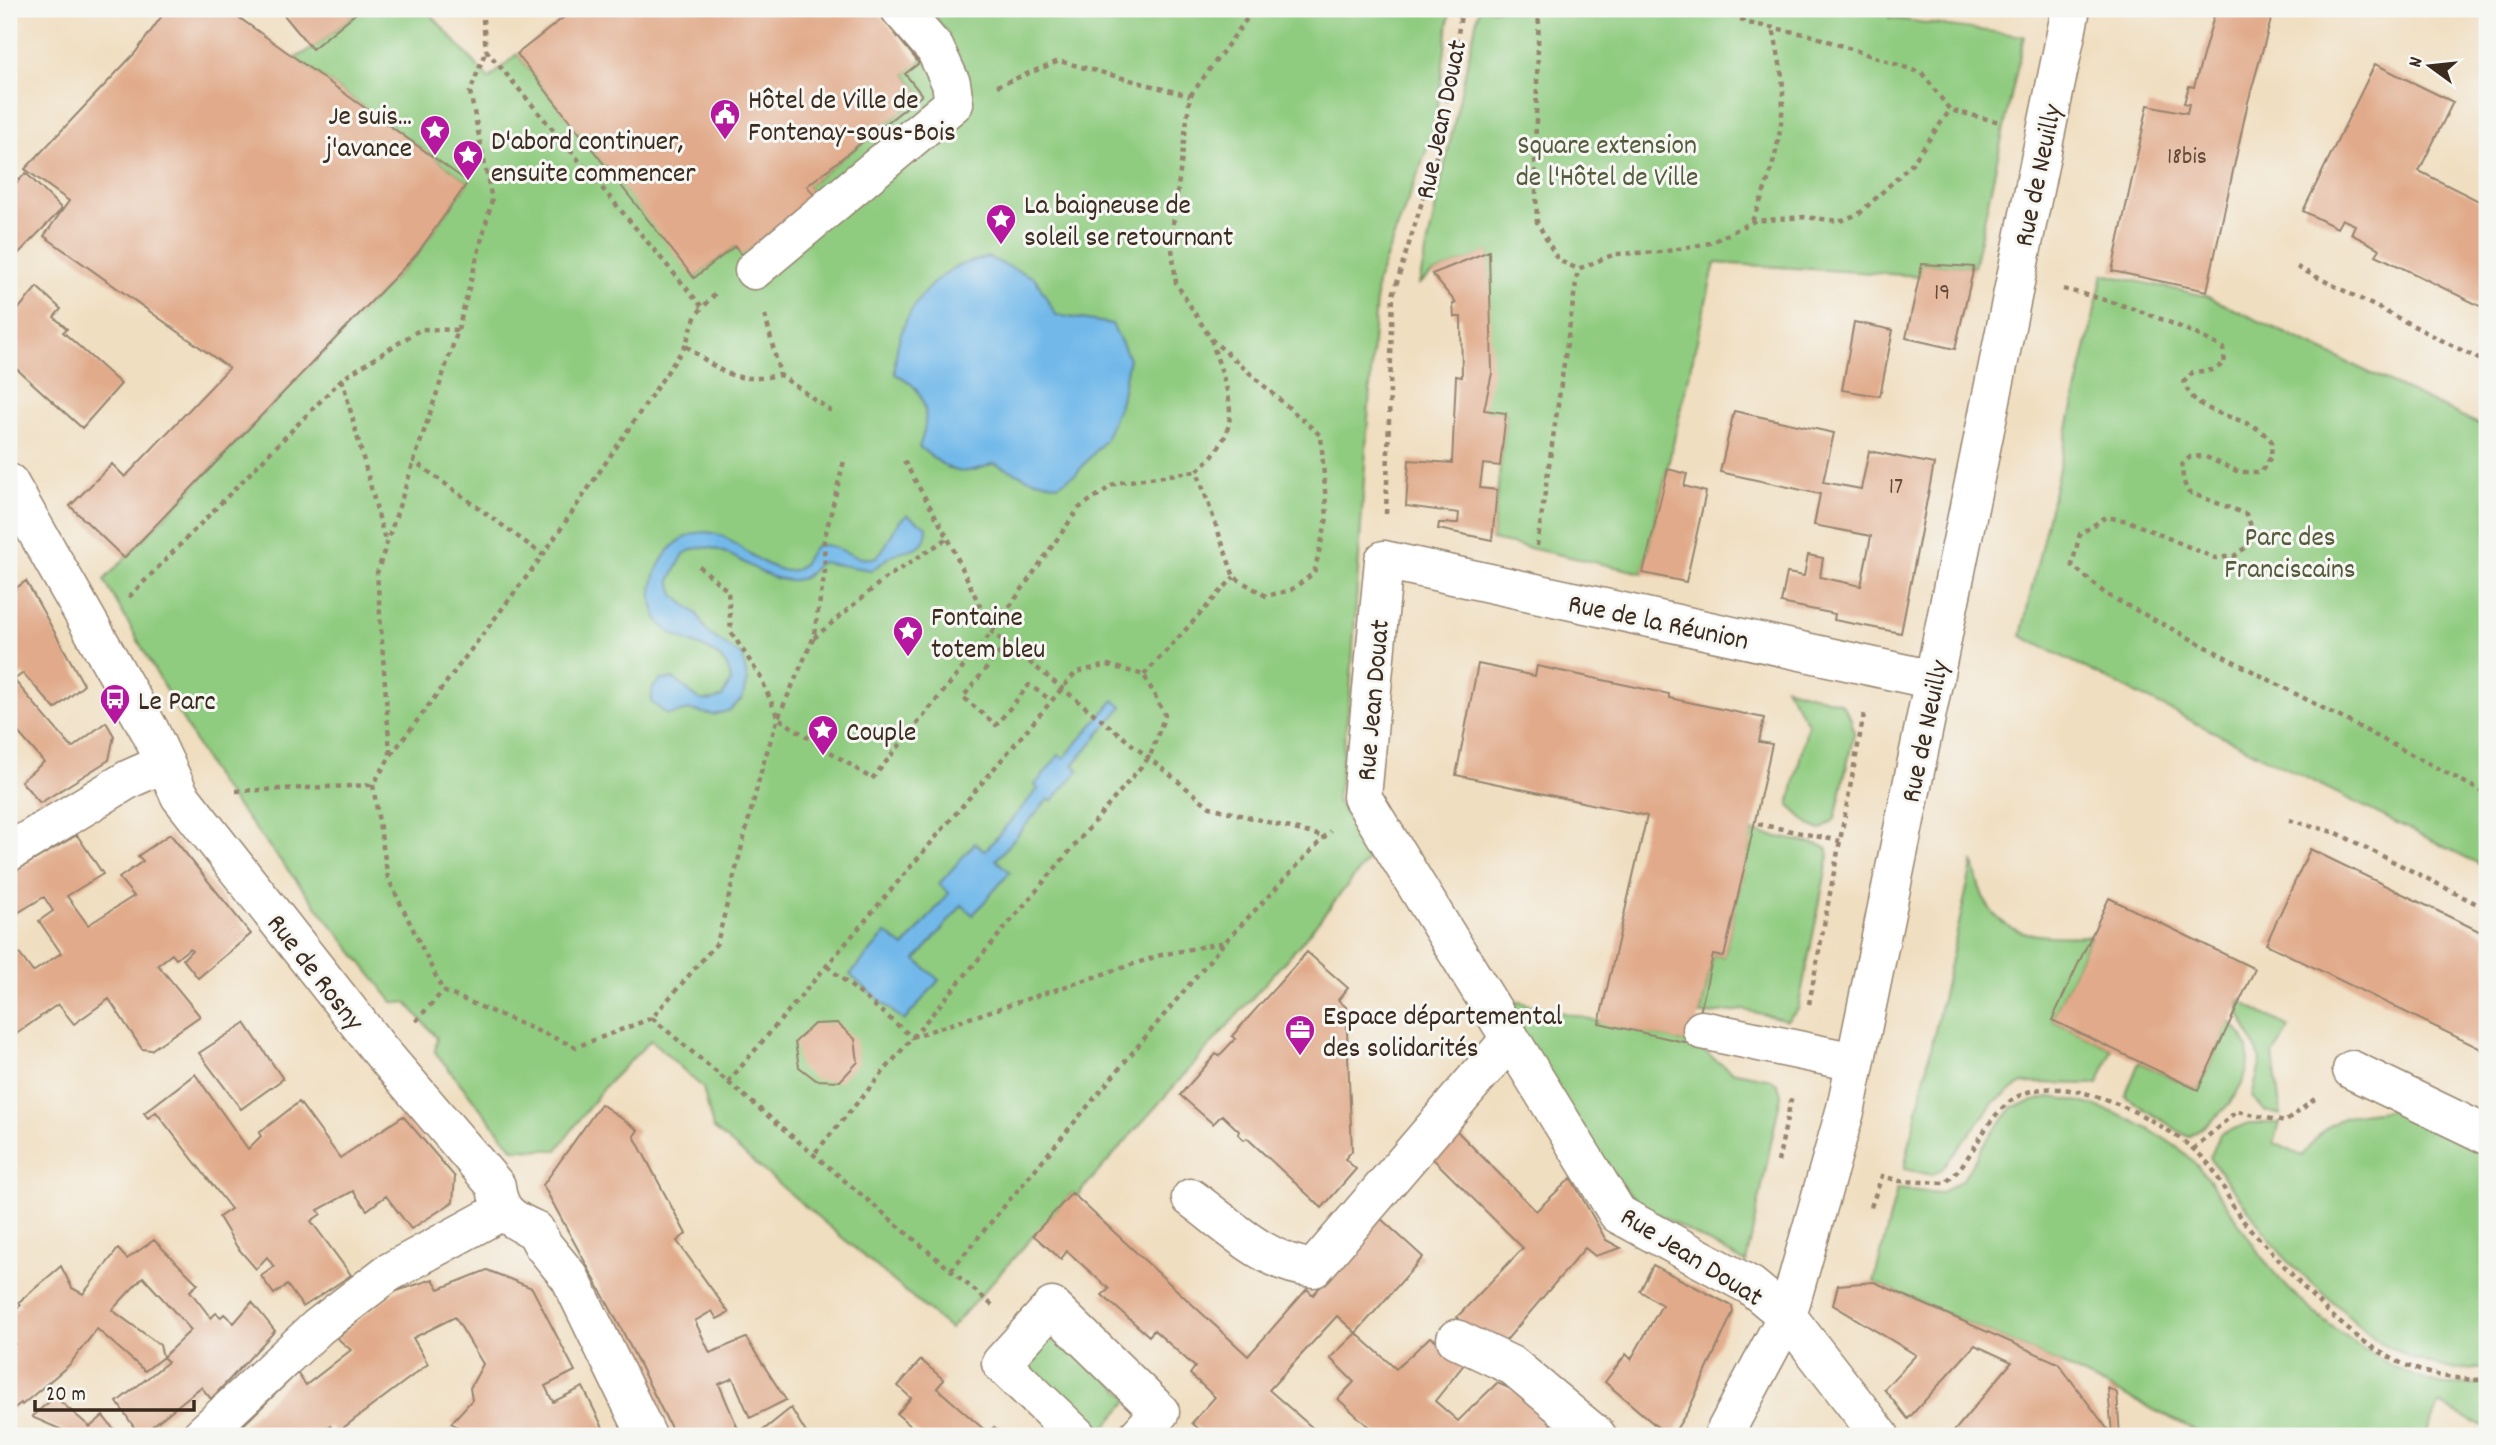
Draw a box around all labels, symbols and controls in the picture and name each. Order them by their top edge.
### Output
north arrow [2394,32,2464,102]
street label: Rue Jean Douat [1407,37,1480,203]
text: N [2403,54,2431,71]
place label: Hôtel de Ville de Fontenay-sous-Bois [748,83,956,155]
public building icon: Hôtel de Ville de Fontenay-sous-Bois [708,97,742,141]
place label: Je suis... j'avance [323,99,412,171]
street label: Rue de Neuilly [2006,101,2076,251]
place icon: Je suis... j'avance [418,113,452,157]
place label: D'abord continuer, ensuite commencer [491,124,696,196]
park label: Square extension de l'Hôtel de Ville [1516,128,1698,200]
place icon: D'abord continuer, ensuite commencer [451,138,485,182]
house number: 18bis [2167,141,2207,175]
place label: La baigneuse de soleil se retournant [1024,188,1233,260]
place icon: La baigneuse de soleil se retournant [984,202,1018,246]
house number: 19 [1934,277,1950,311]
house number: 17 [1889,471,1903,505]
park label: Parc des Franciscains [2224,520,2356,592]
street label: Rue de la Réunion [1564,586,1752,664]
place label: Fontaine totem bleu [931,600,1045,672]
place icon: Fontaine totem bleu [891,614,925,658]
street label: Rue Jean Douat [1349,618,1403,783]
street label: Rue de Neuilly [1893,657,1963,807]
bus stop icon: Le Parc [98,682,132,726]
place label: Le Parc [138,684,216,724]
place icon: Couple [806,713,840,757]
place label: Couple [846,715,916,755]
street label: Rue de Rosny [255,907,372,1041]
place label: Espace départemental des solidarités [1323,999,1563,1071]
office icon: Espace départemental des solidarités [1283,1013,1317,1057]
street label: Rue Jean Douat [1611,1199,1770,1319]
scale bar [35,1368,194,1412]
text: 20 m [46,1381,86,1411]

